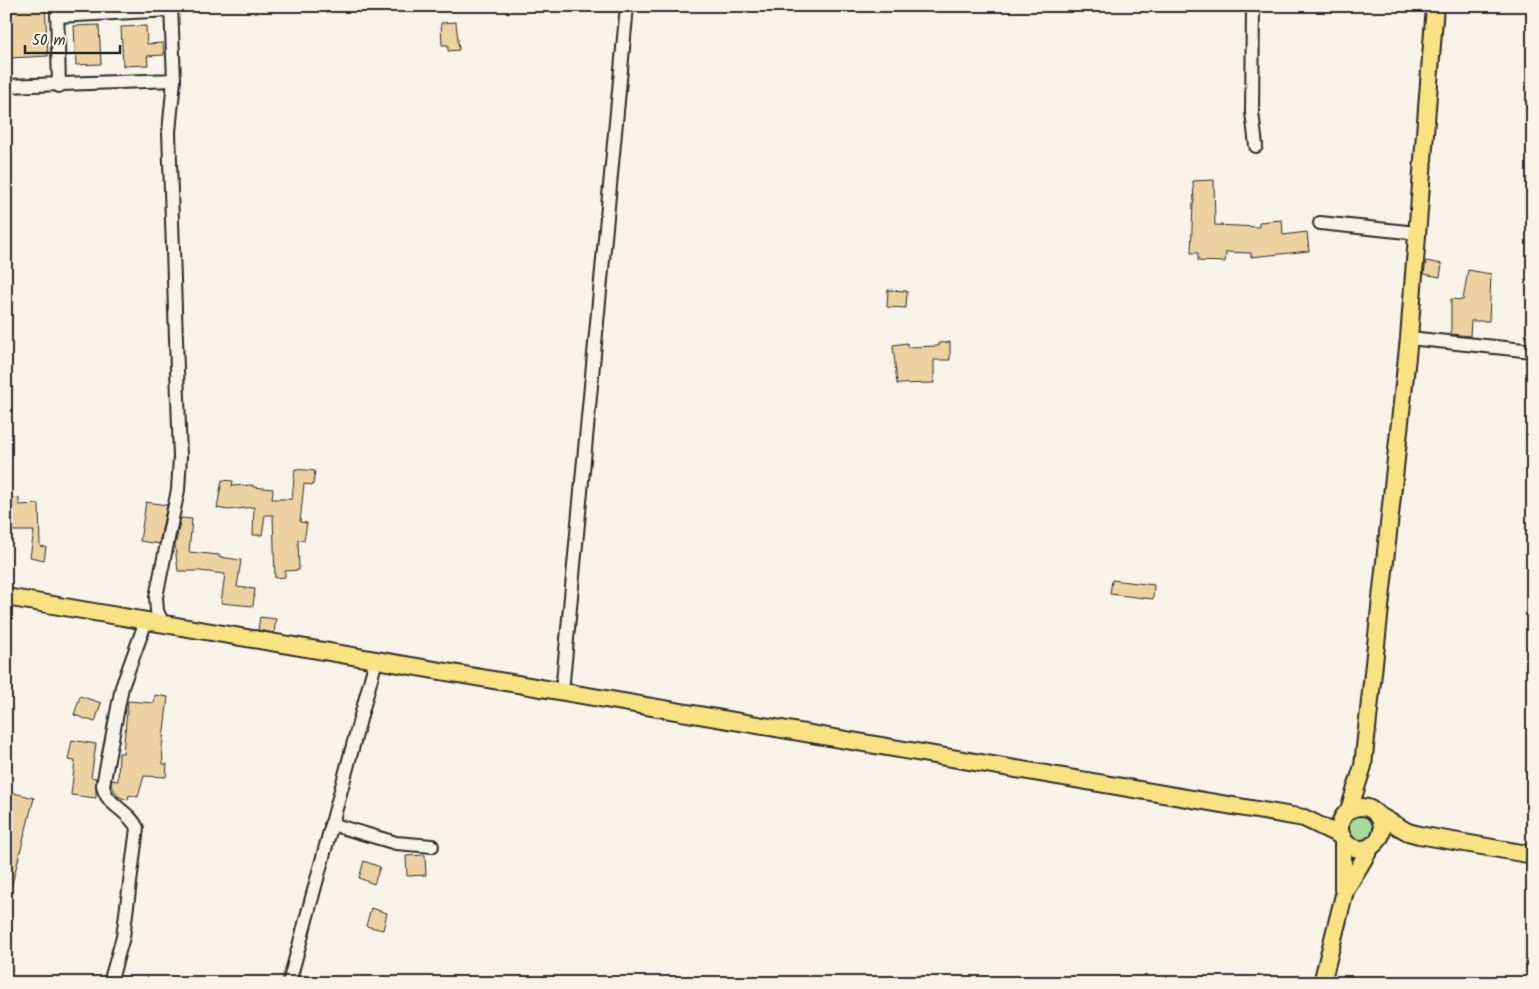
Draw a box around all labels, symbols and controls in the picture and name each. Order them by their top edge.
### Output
scale bar [25,22,120,54]
text: 50 m [32,29,66,53]

